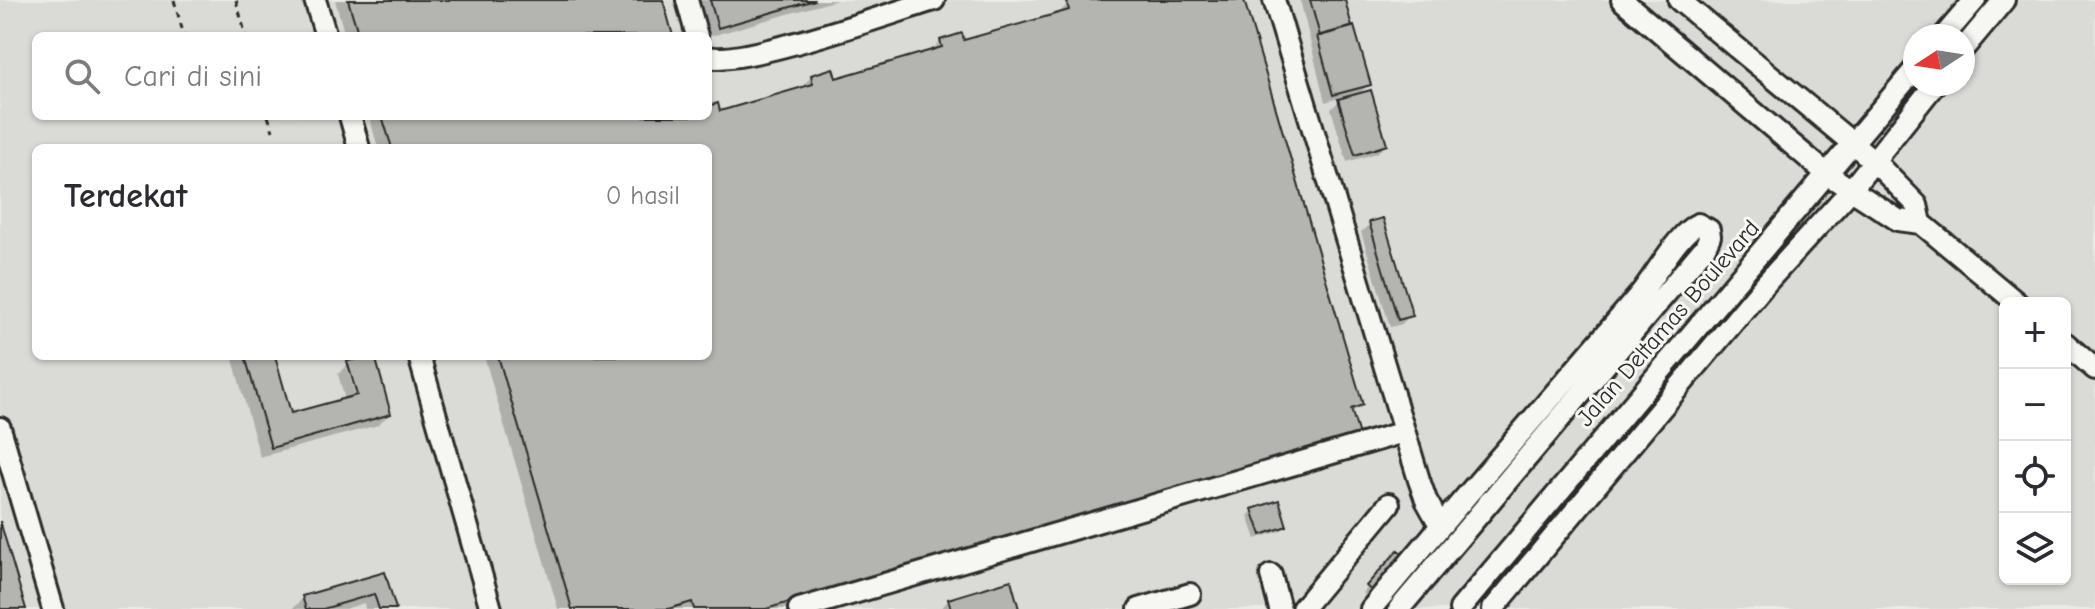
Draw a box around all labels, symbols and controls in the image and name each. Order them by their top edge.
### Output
north arrow [1903,24,1975,96]
search box [32,32,712,120]
icon: search [60,54,104,98]
text: Cari di sini [124,59,262,94]
text: Terdekat [64,176,187,216]
text: 0 hasil [606,181,680,211]
street label: Jalan Deltamas Boulevard [1571,214,1765,432]
map controls [1999,297,2071,585]
button: + [1999,297,2071,369]
button: − [1999,369,2071,441]
button: locate [1999,441,2071,513]
button: layers [1999,513,2071,585]

